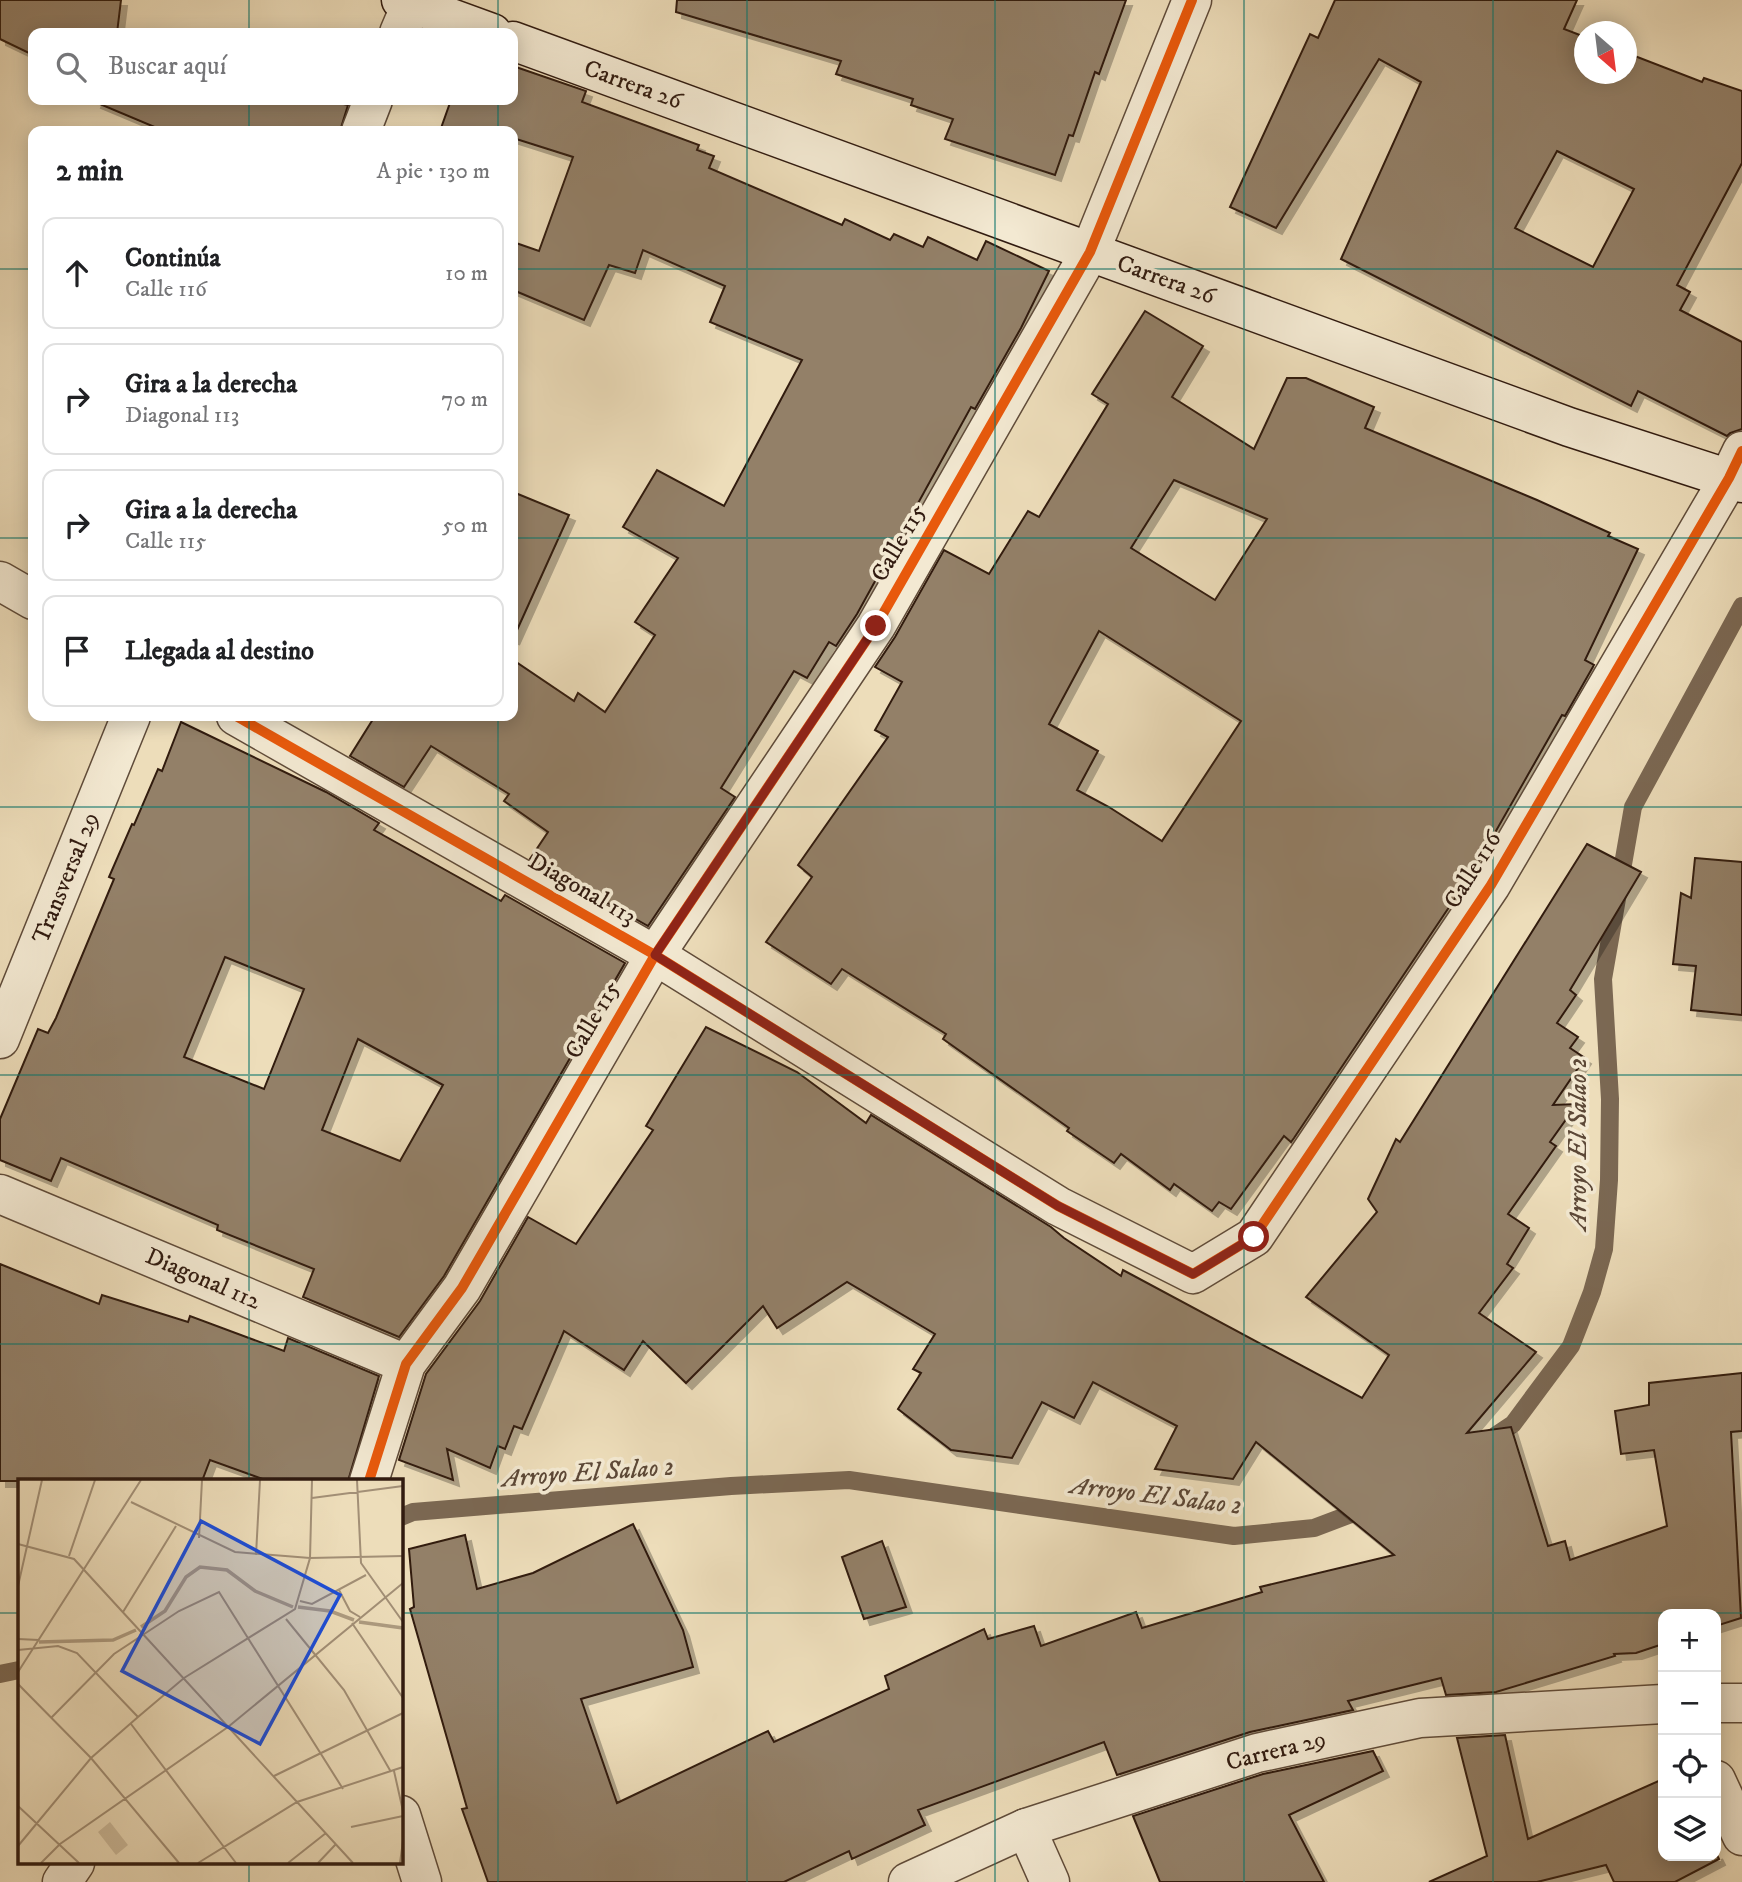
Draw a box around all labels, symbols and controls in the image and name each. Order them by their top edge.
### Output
north arrow [1574,21,1637,84]
search box [28,28,518,105]
icon: search [52,48,90,86]
text: Buscar aquí [108,50,226,83]
street label: Carrera 26 [580,53,688,117]
text: 2 min [56,153,123,190]
text: A pie · 130 m [376,157,490,186]
text: Continúa [125,242,220,275]
street label: Carrera 26 [1113,248,1221,312]
icon: ahead [58,254,96,292]
text: 10 m [445,259,488,288]
text: Calle 116 [125,275,207,304]
text: Gira a la derecha [125,368,297,401]
icon: right [58,380,96,418]
text: 70 m [441,385,488,414]
text: Diagonal 113 [125,401,239,430]
text: Gira a la derecha [125,494,297,527]
street label: Calle 115 [865,499,933,587]
icon: right [58,506,96,544]
text: 50 m [442,511,488,540]
text: Calle 115 [125,527,206,556]
route end [860,610,891,641]
icon: arrive [58,632,96,670]
text: Llegada al destino [125,635,314,668]
street label: Transversal 29 [26,808,106,948]
street label: Calle 116 [1438,824,1509,914]
street label: Diagonal 113 [523,846,641,932]
street label: Calle 115 [559,976,627,1064]
water label: Arroyo El Salao 2 [1562,1058,1595,1233]
route start [1238,1221,1269,1252]
street label: Diagonal 112 [141,1241,265,1317]
water label: Arroyo El Salao 2 [498,1451,675,1496]
water label: Arroyo El Salao 2 [1066,1469,1243,1523]
inset map [18,1479,402,1864]
map controls [1658,1609,1721,1861]
button: + [1658,1609,1721,1672]
button: − [1658,1672,1721,1735]
street label: Carrera 29 [1223,1724,1329,1778]
button: locate [1658,1735,1721,1798]
button: layers [1658,1798,1721,1861]

